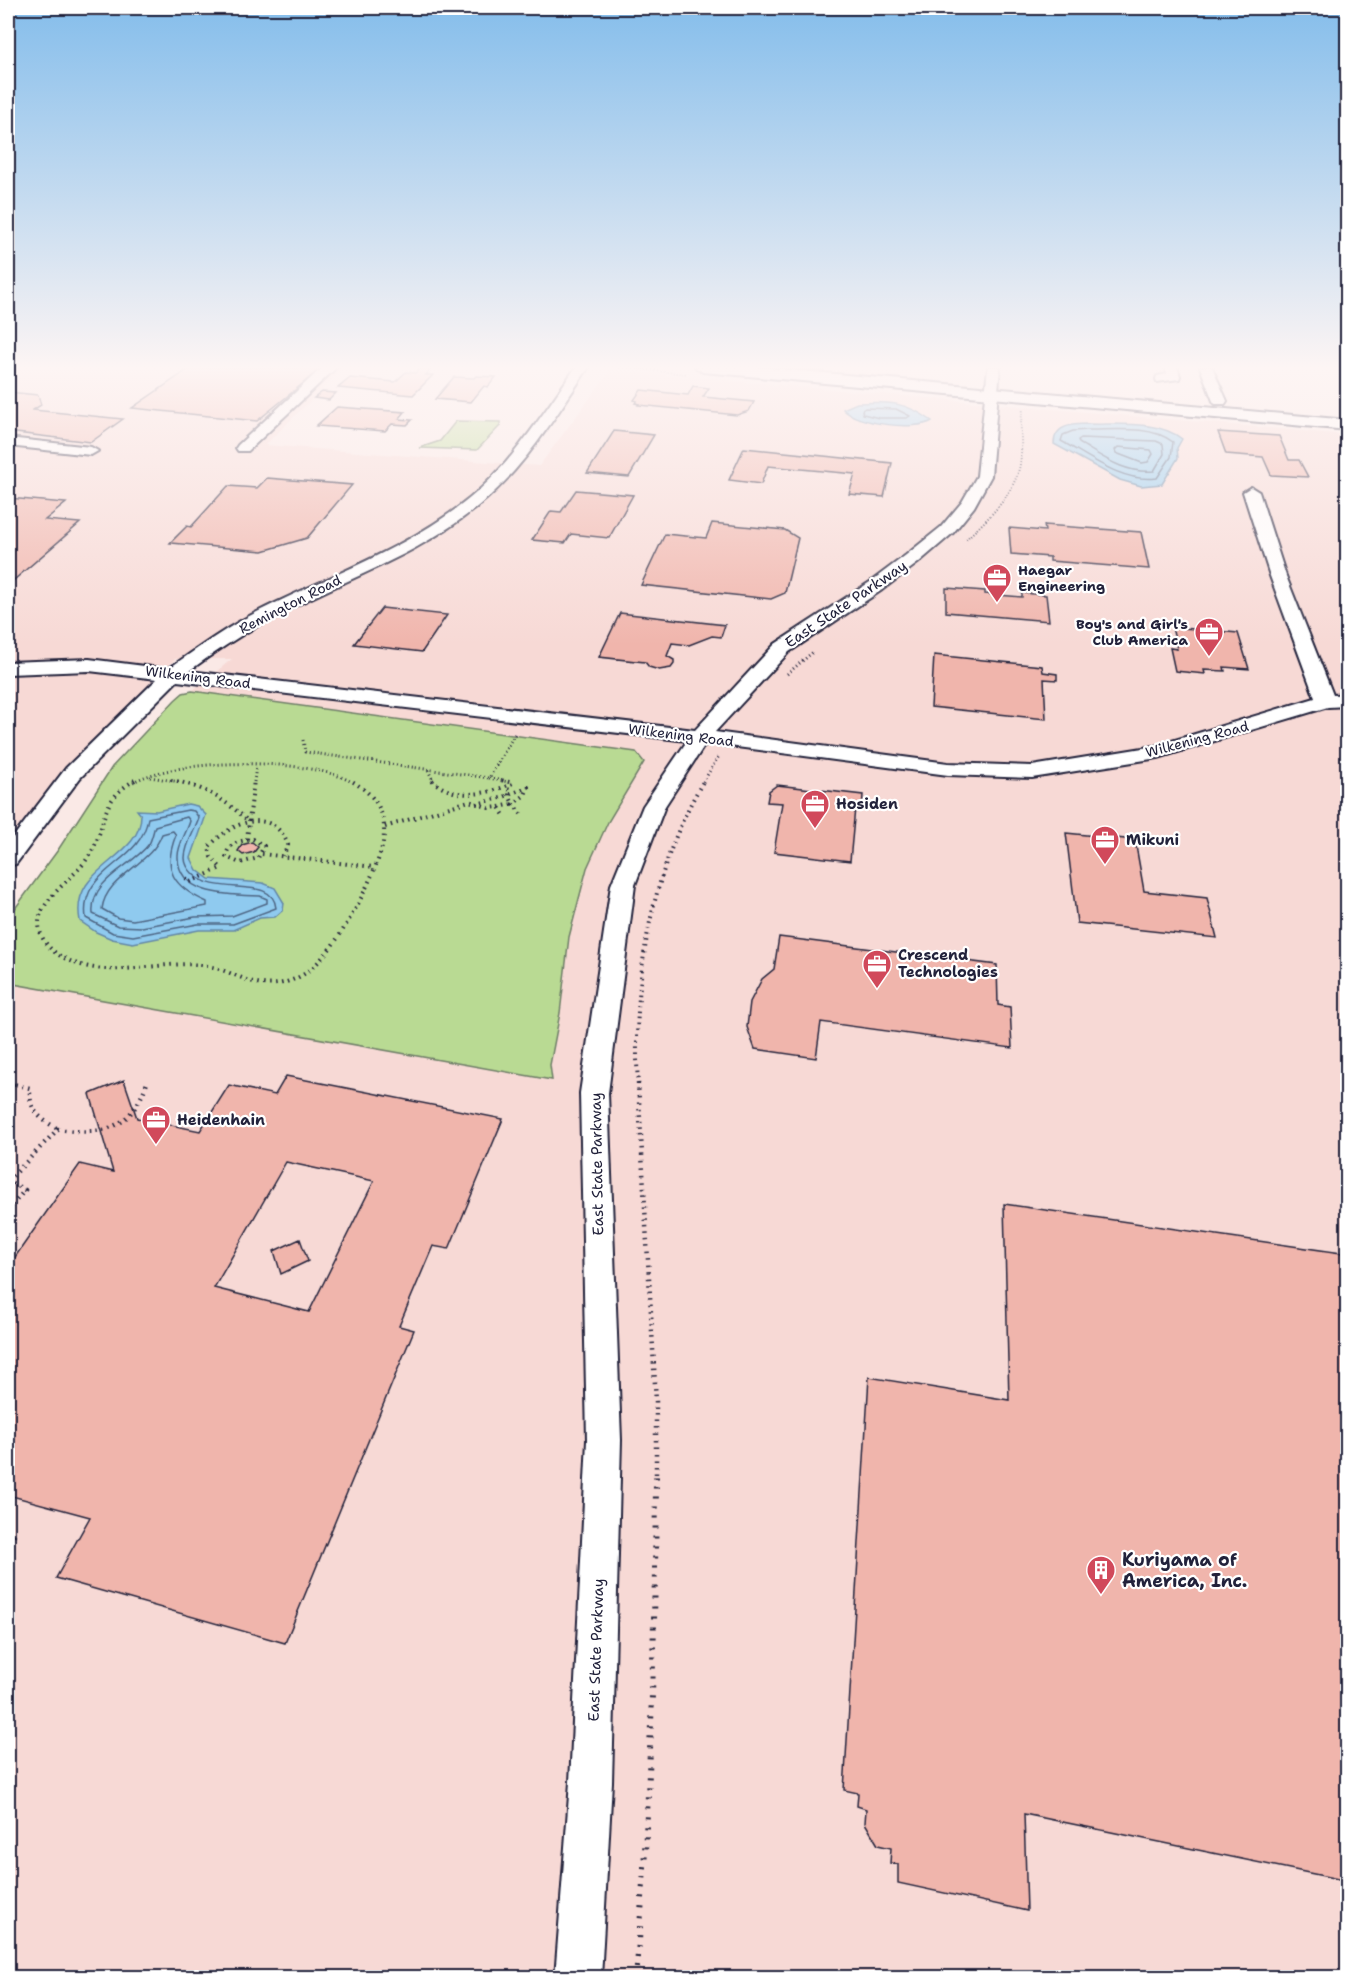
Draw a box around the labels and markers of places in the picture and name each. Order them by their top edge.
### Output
place label: Haegar Engineering [1018,561,1105,595]
office icon: Haegar Engineering [981,562,1013,604]
place label: Boy's and Girl's Club America [1076,615,1188,649]
office icon: Boy's and Girl's Club America [1193,616,1225,658]
office icon: Hosiden [799,788,831,830]
place label: Hosiden [836,794,898,814]
office icon: Mikuni [1089,824,1121,866]
place label: Mikuni [1126,830,1179,850]
place label: Crescend Technologies [898,945,998,982]
office icon: Crescend Technologies [861,948,893,990]
office icon: Heidenhain [140,1104,172,1146]
place label: Heidenhain [177,1110,265,1130]
place label: Kuriyama of America, Inc. [1122,1548,1247,1593]
building icon: Kuriyama of America, Inc. [1085,1554,1117,1596]

